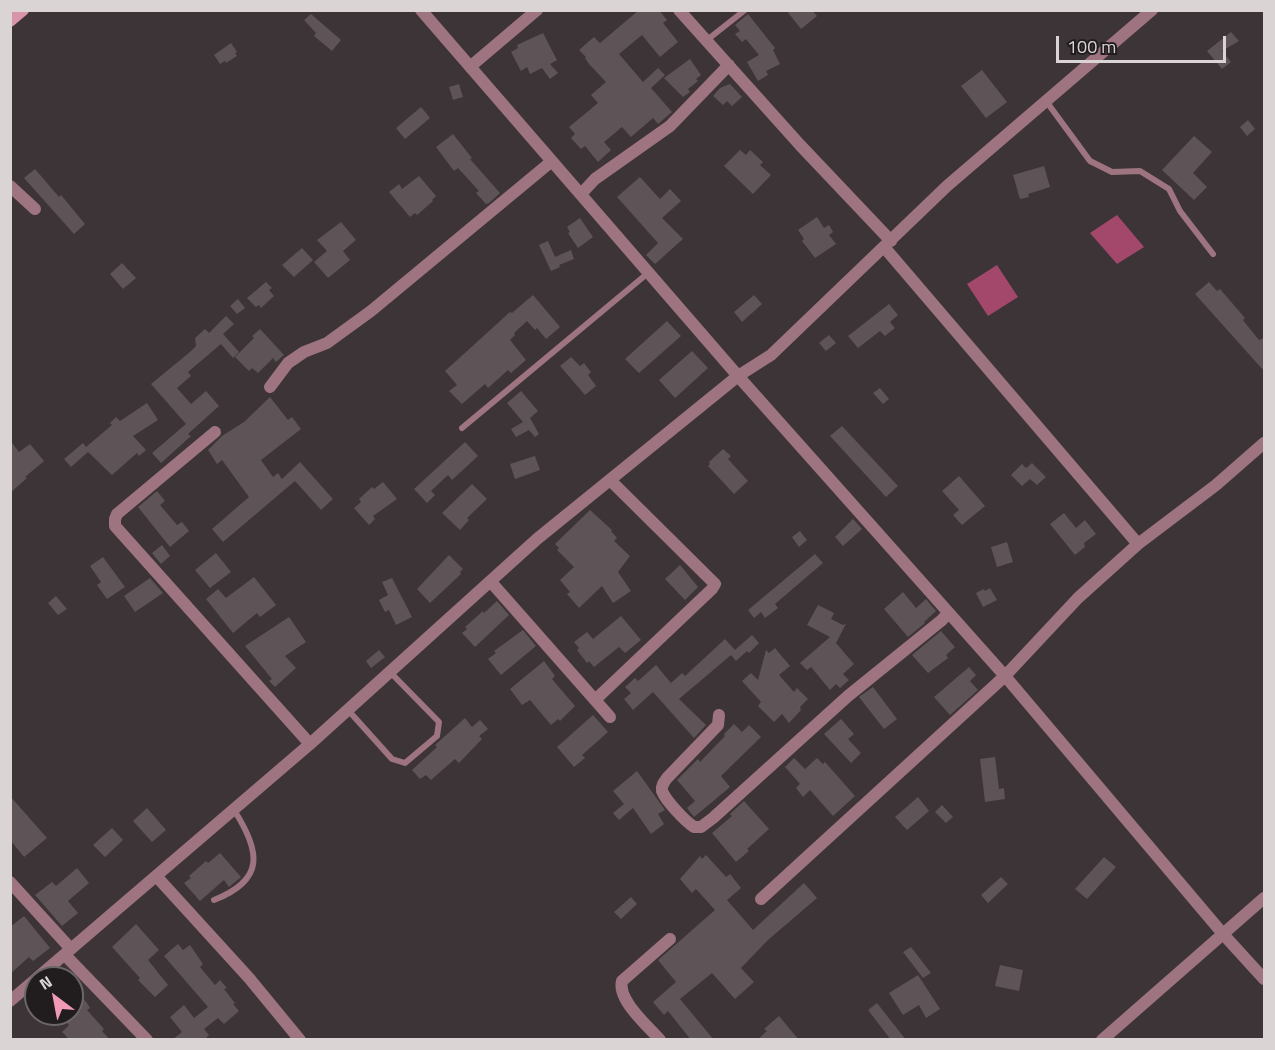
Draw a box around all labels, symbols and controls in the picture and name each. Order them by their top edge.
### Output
scale bar [1059,24,1228,62]
text: 100 m [1067,33,1116,60]
north arrow [24,966,84,1026]
text: N [34,969,57,996]

